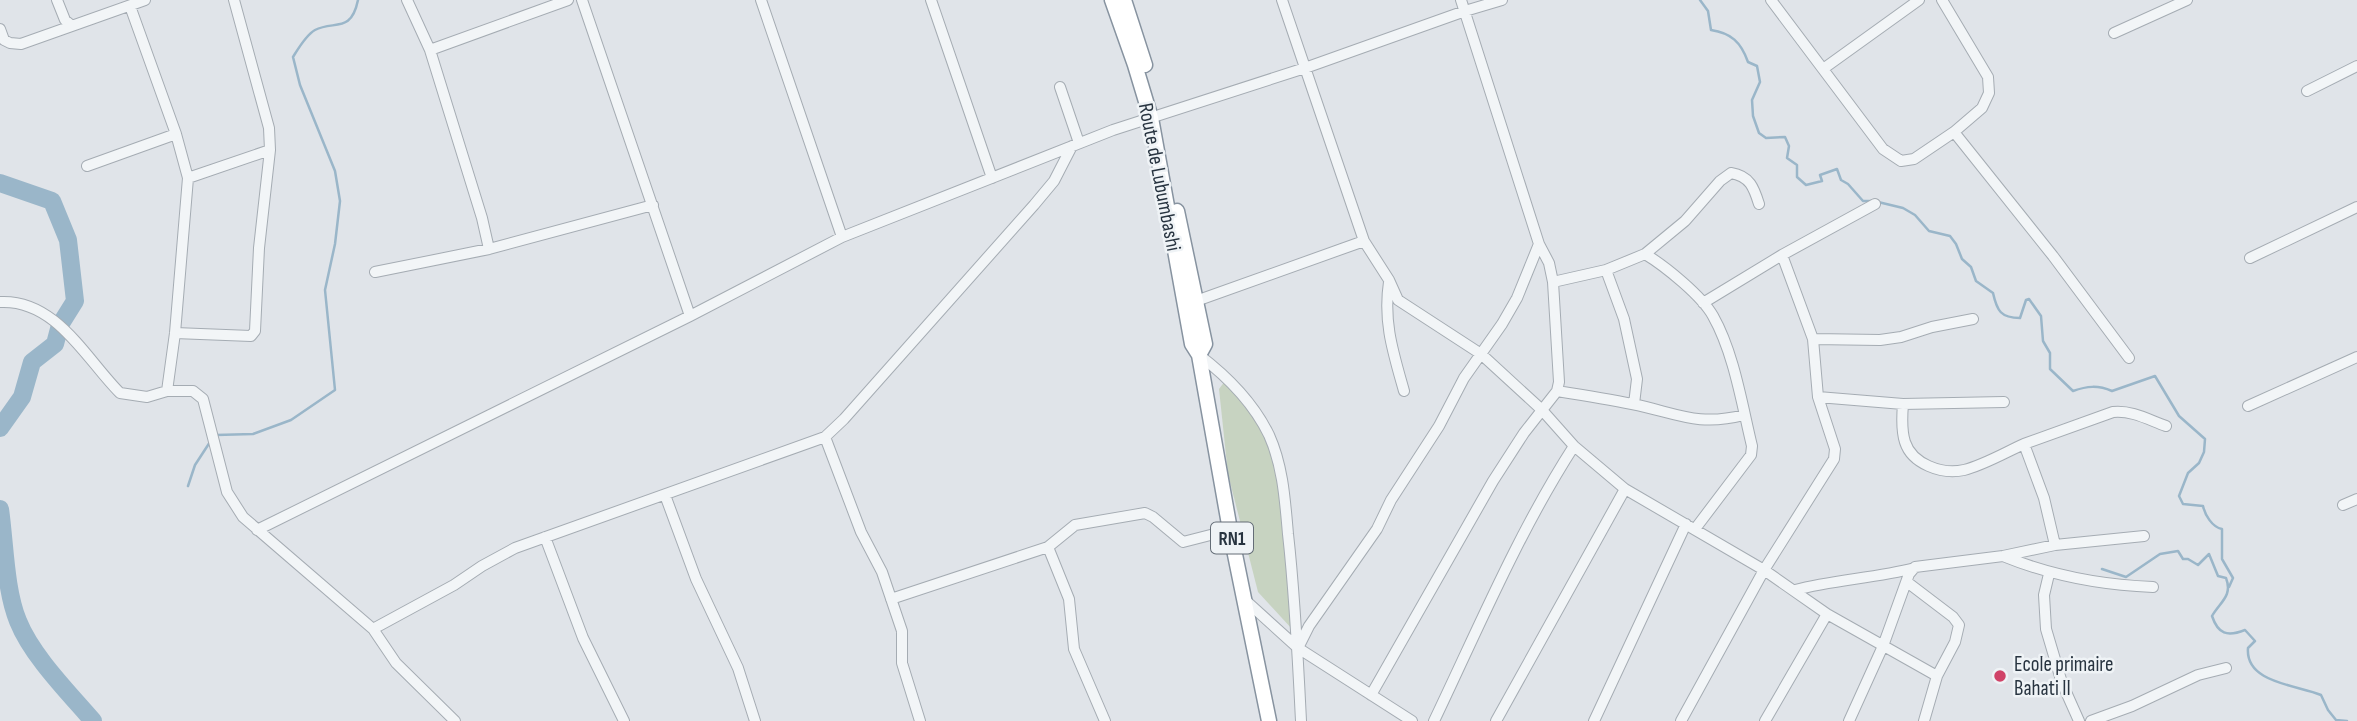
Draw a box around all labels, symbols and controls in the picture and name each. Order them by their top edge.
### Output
street label: Route de Lubumbashi [1133,101,1186,253]
road number: RN1 [1211,523,1253,554]
place label: Ecole primaire Bahati II [2014,652,2113,701]
marker: Ecole primaire Bahati II [1992,668,2008,684]

